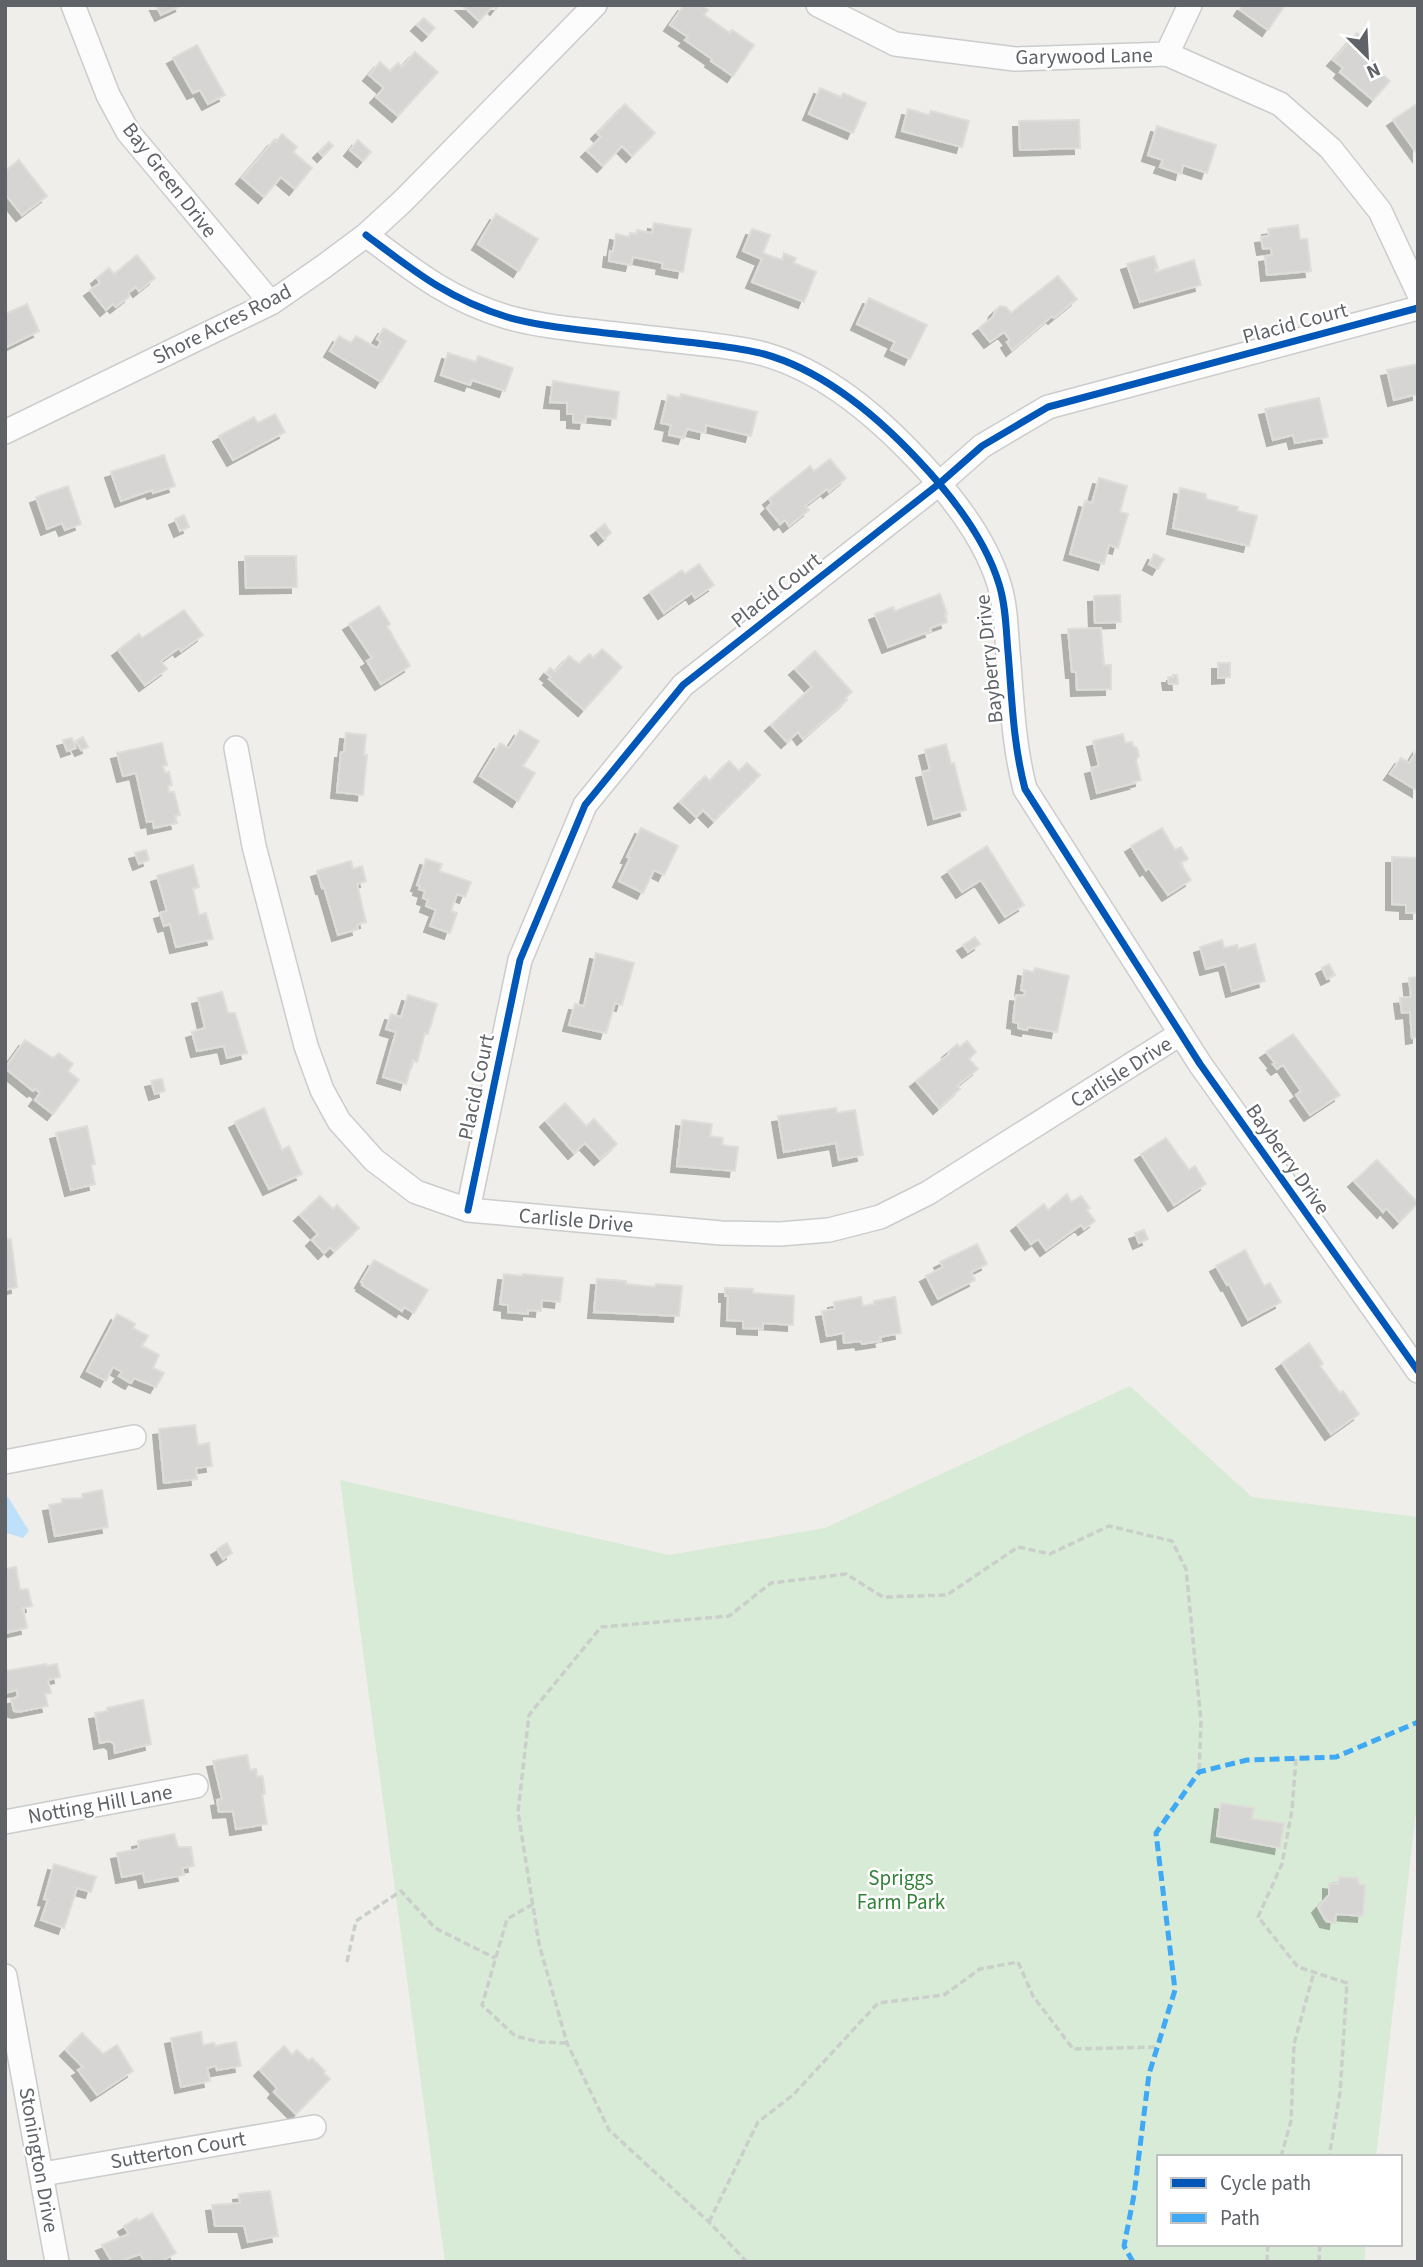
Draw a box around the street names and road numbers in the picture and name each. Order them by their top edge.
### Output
street label: Garywood Lane [1015,40,1153,72]
street label: Bay Green Drive [115,116,225,244]
street label: Shore Acres Road [147,276,297,372]
street label: Placid Court [1239,295,1351,351]
street label: Placid Court [724,545,828,635]
street label: Bayberry Drive [967,593,1011,725]
street label: Carlisle Drive [1064,1029,1178,1115]
street label: Placid Court [450,1031,502,1143]
street label: Bayberry Drive [1239,1097,1337,1221]
street label: Carlisle Drive [518,1200,634,1240]
street label: Notting Hill Lane [25,1777,175,1831]
street label: Stonington Drive [11,2085,67,2235]
street label: Sutterton Court [108,2123,248,2177]

